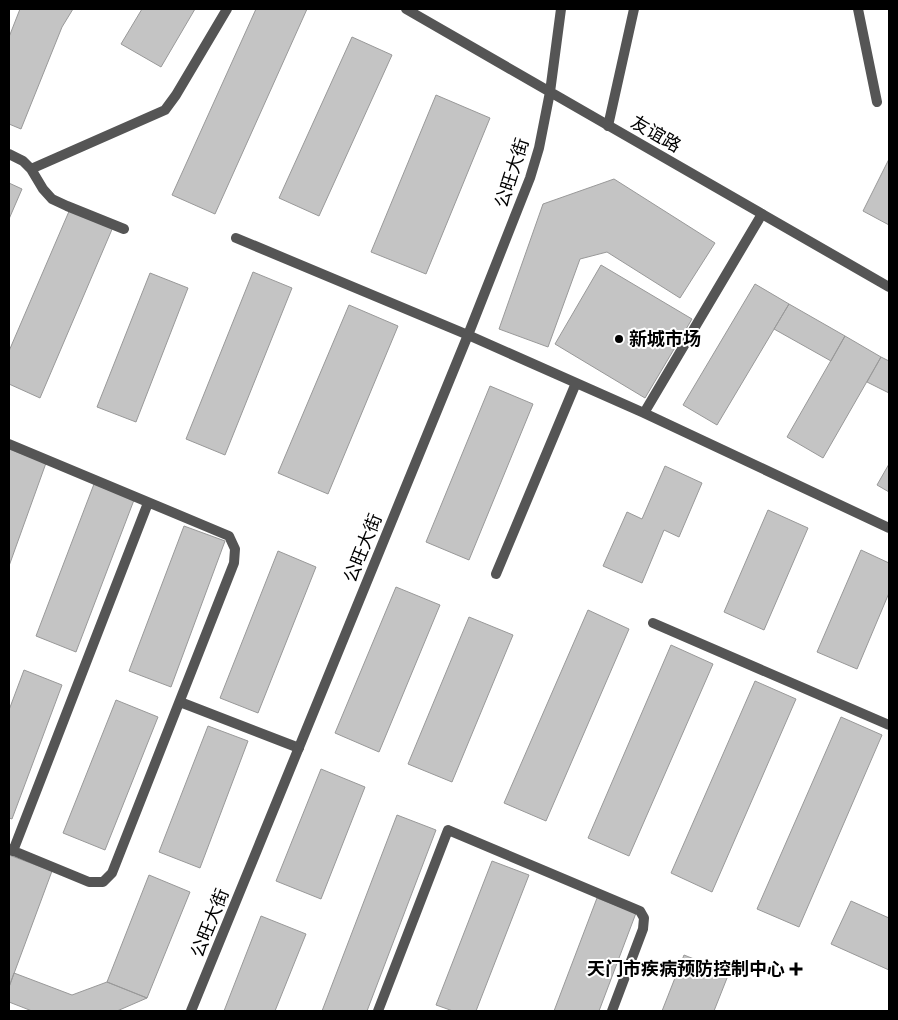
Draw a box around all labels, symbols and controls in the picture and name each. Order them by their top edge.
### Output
street label: 友谊路 [627,110,685,158]
street label: 公旺大街 [489,135,535,211]
place label: 新城市场 [629,327,701,351]
marker: 新城市场 [613,333,625,345]
street label: 公旺大街 [338,510,388,586]
street label: 公旺大街 [185,885,235,961]
place label: 天门市疾病预防控制中心 [587,957,785,981]
marker: 天门市疾病预防控制中心 [789,962,803,976]

